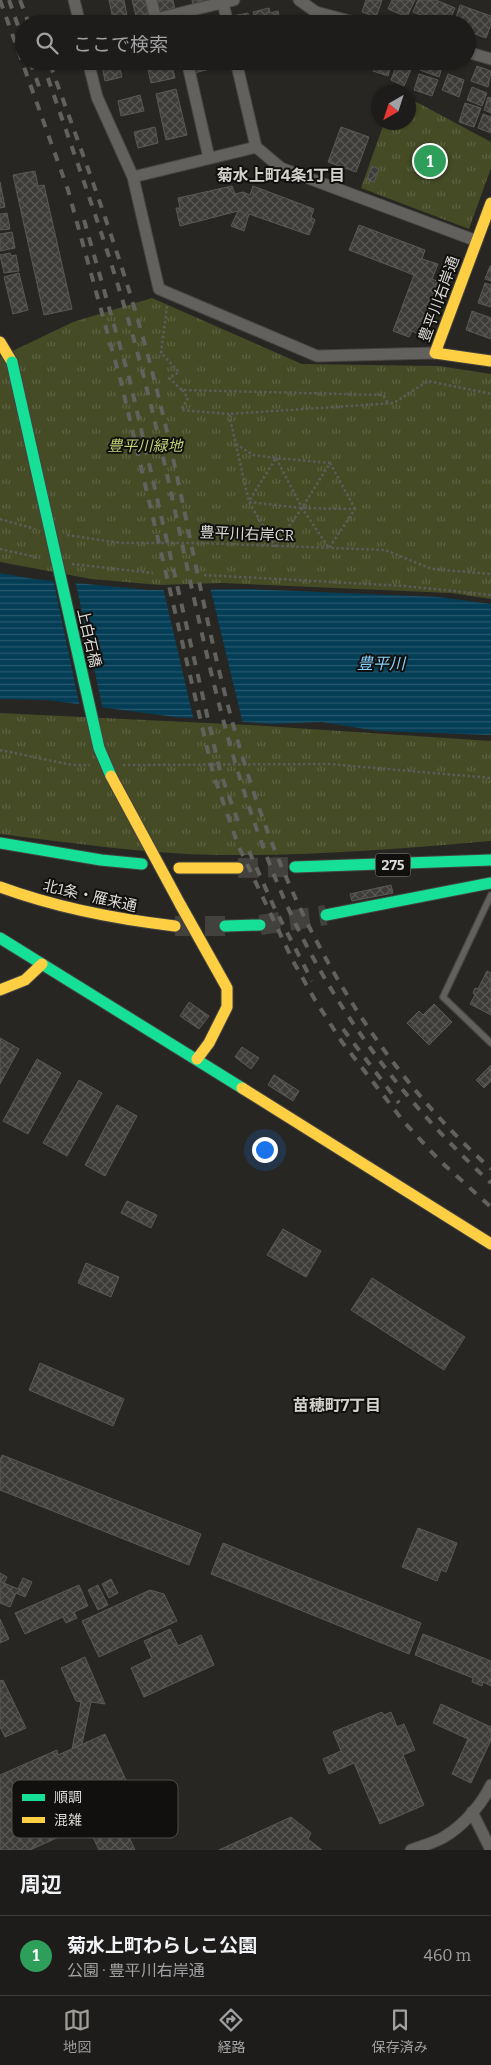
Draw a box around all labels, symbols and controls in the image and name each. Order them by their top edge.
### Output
search box [15,15,476,70]
icon: search [33,29,61,57]
text: ここで検索 [73,33,168,56]
north arrow [371,85,416,130]
pin: 1 [414,142,446,180]
district label: 菊水上町4条1丁目 [217,166,345,185]
street label: 豊平川右岸通 [415,254,463,344]
park label: 豊平川緑地 [107,437,184,455]
street label: 豊平川右岸CR [199,523,295,545]
street label: 上白石橋 [73,607,105,669]
water label: 豊平川 [357,654,407,673]
road number: 275 [376,854,410,876]
street label: 北1条・雁来通 [41,876,139,916]
your location [252,1137,278,1163]
district label: 苗穂町7丁目 [293,1396,381,1415]
legend [12,1780,178,1838]
text: 順調 [54,1789,82,1806]
text: 混雑 [54,1812,82,1829]
text: 周辺 [20,1872,62,1898]
text: 菊水上町わらしこ公園 [67,1934,257,1957]
text: 1 [33,1946,39,1965]
text: 460 m [424,1946,471,1965]
text: 公園 · 豊平川右岸通 [67,1961,205,1980]
tab: 地図 [63,2006,91,2056]
tab: 経路 [217,2006,245,2056]
tab: 保存済み [372,2006,428,2056]

